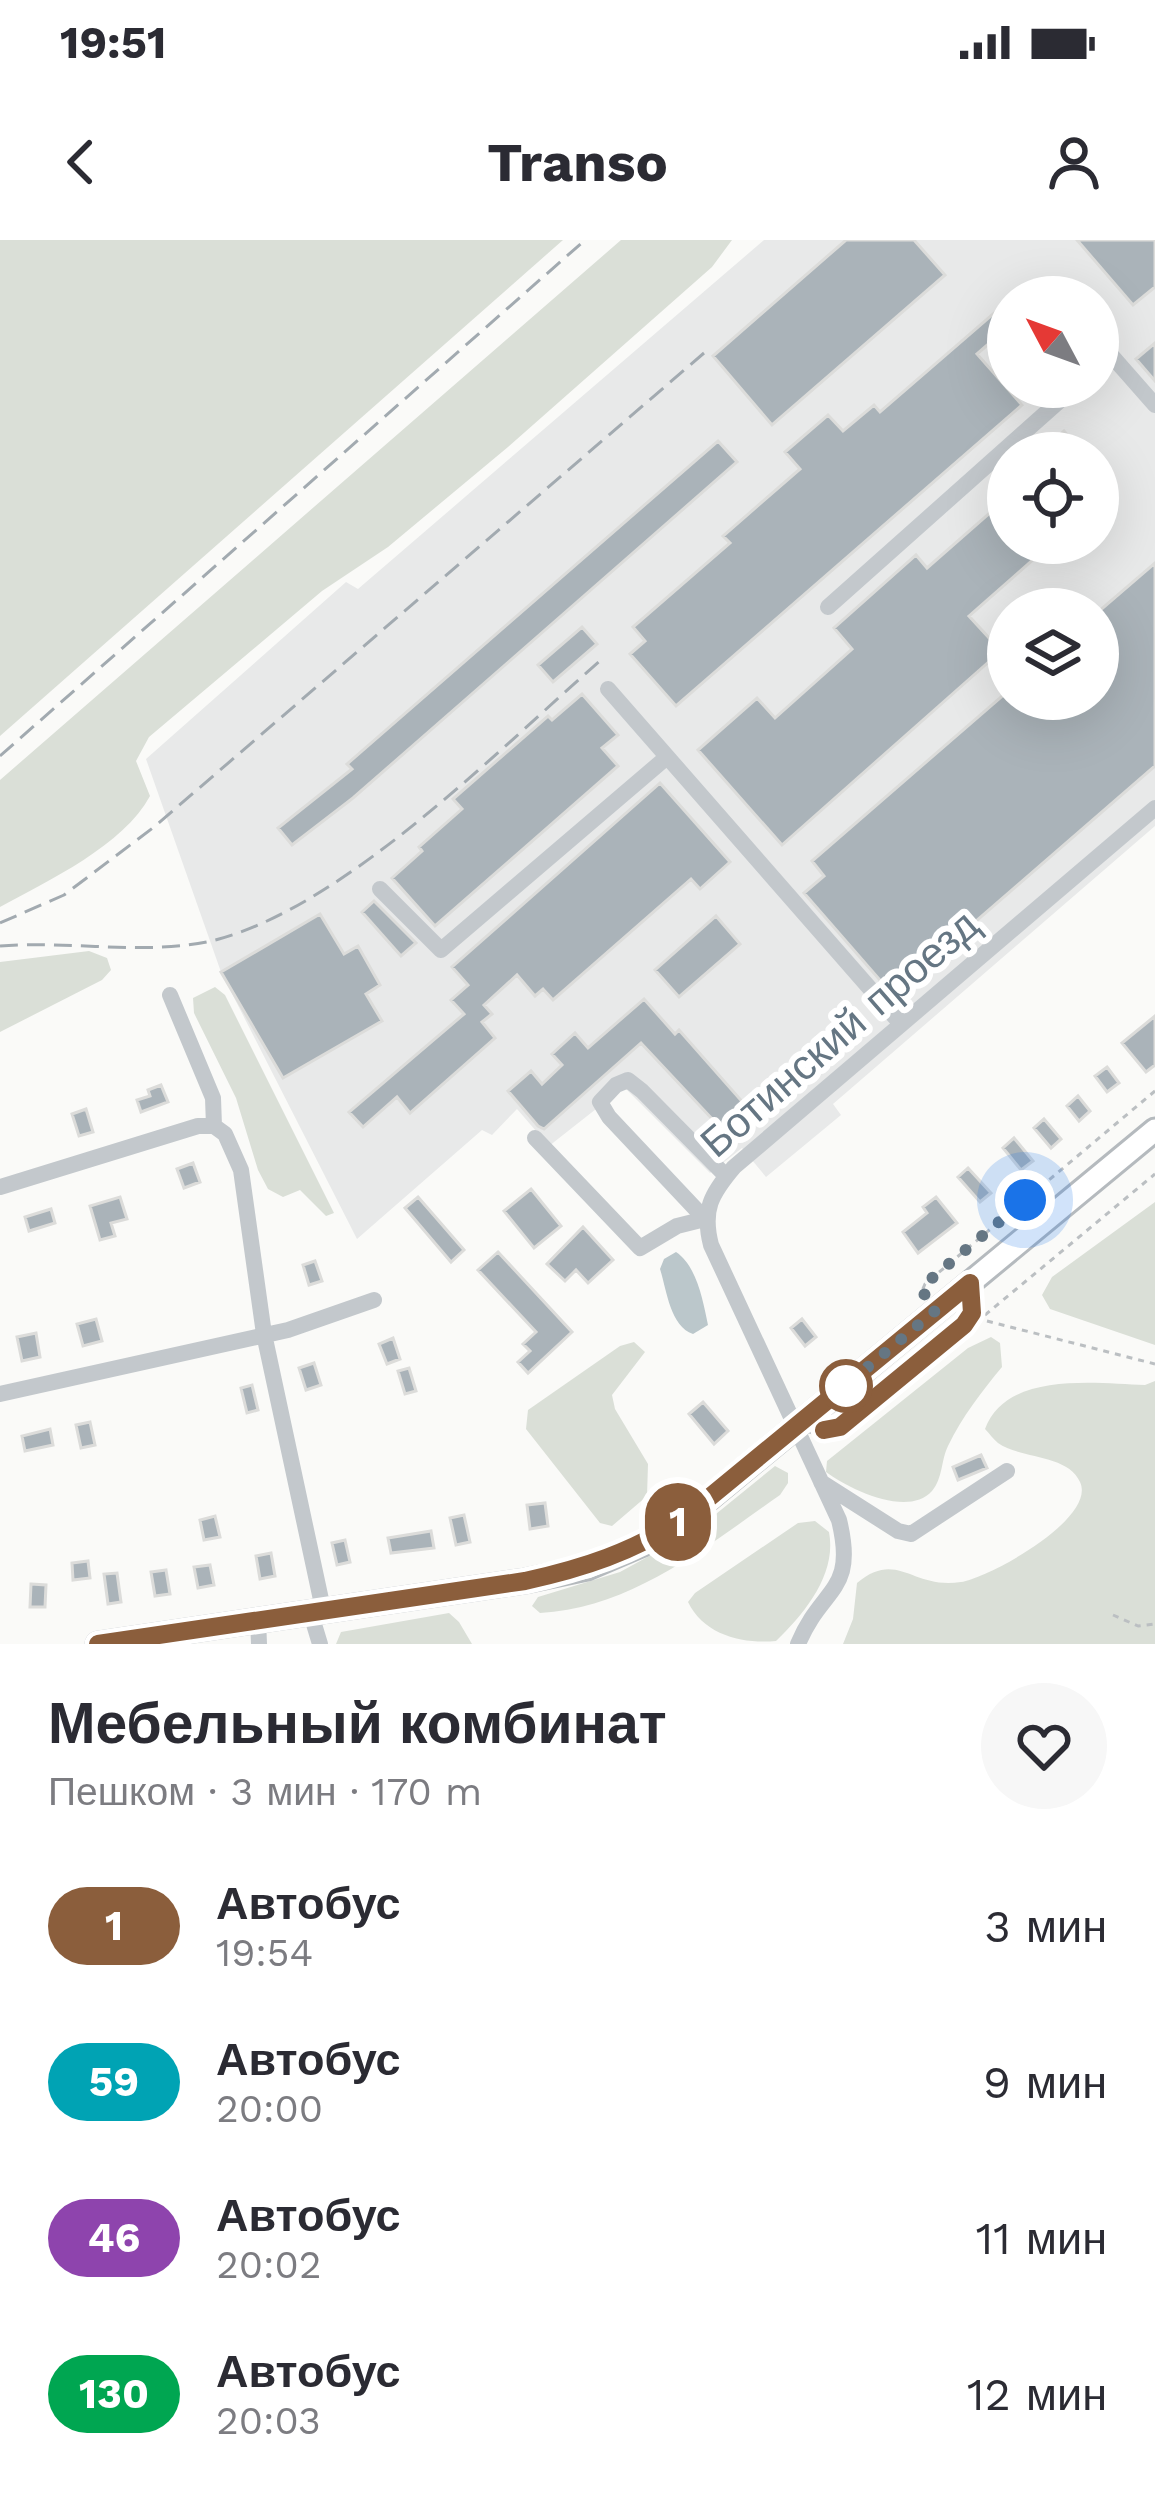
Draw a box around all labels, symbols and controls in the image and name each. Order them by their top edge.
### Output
text: 19:51 [60,16,166,69]
icon: back [48,129,114,195]
icon: person [1041,129,1107,195]
text: Transo [487,131,668,194]
north arrow [987,276,1119,408]
map controls [987,276,1119,720]
button: locate [987,432,1119,564]
button: layers [987,588,1119,720]
street label: Ботинский проезд [691,900,988,1167]
your location [995,1170,1055,1230]
unlabelled marker [821,1361,871,1411]
line badge: 1 [639,1483,717,1561]
text: 1 [669,1497,687,1546]
button: heart [981,1683,1107,1809]
text: Мебельный комбинат [48,1690,667,1757]
text: Пешком · 3 мин · 170 m [48,1769,482,1814]
text: Автобус [216,1877,401,1930]
text: 3 мин [984,1900,1107,1953]
text: 1 [105,1901,123,1950]
text: 19:54 [216,1930,313,1975]
text: Автобус [216,2033,401,2086]
text: 9 мин [983,2056,1107,2109]
text: 59 [89,2057,139,2106]
text: 20:00 [216,2086,323,2131]
text: Автобус [216,2189,401,2242]
text: 11 мин [976,2212,1107,2265]
text: 46 [87,2213,141,2262]
text: 20:02 [216,2242,322,2287]
text: Автобус [216,2345,401,2398]
text: 12 мин [967,2368,1107,2421]
text: 130 [79,2369,149,2418]
text: 20:03 [216,2398,321,2443]

